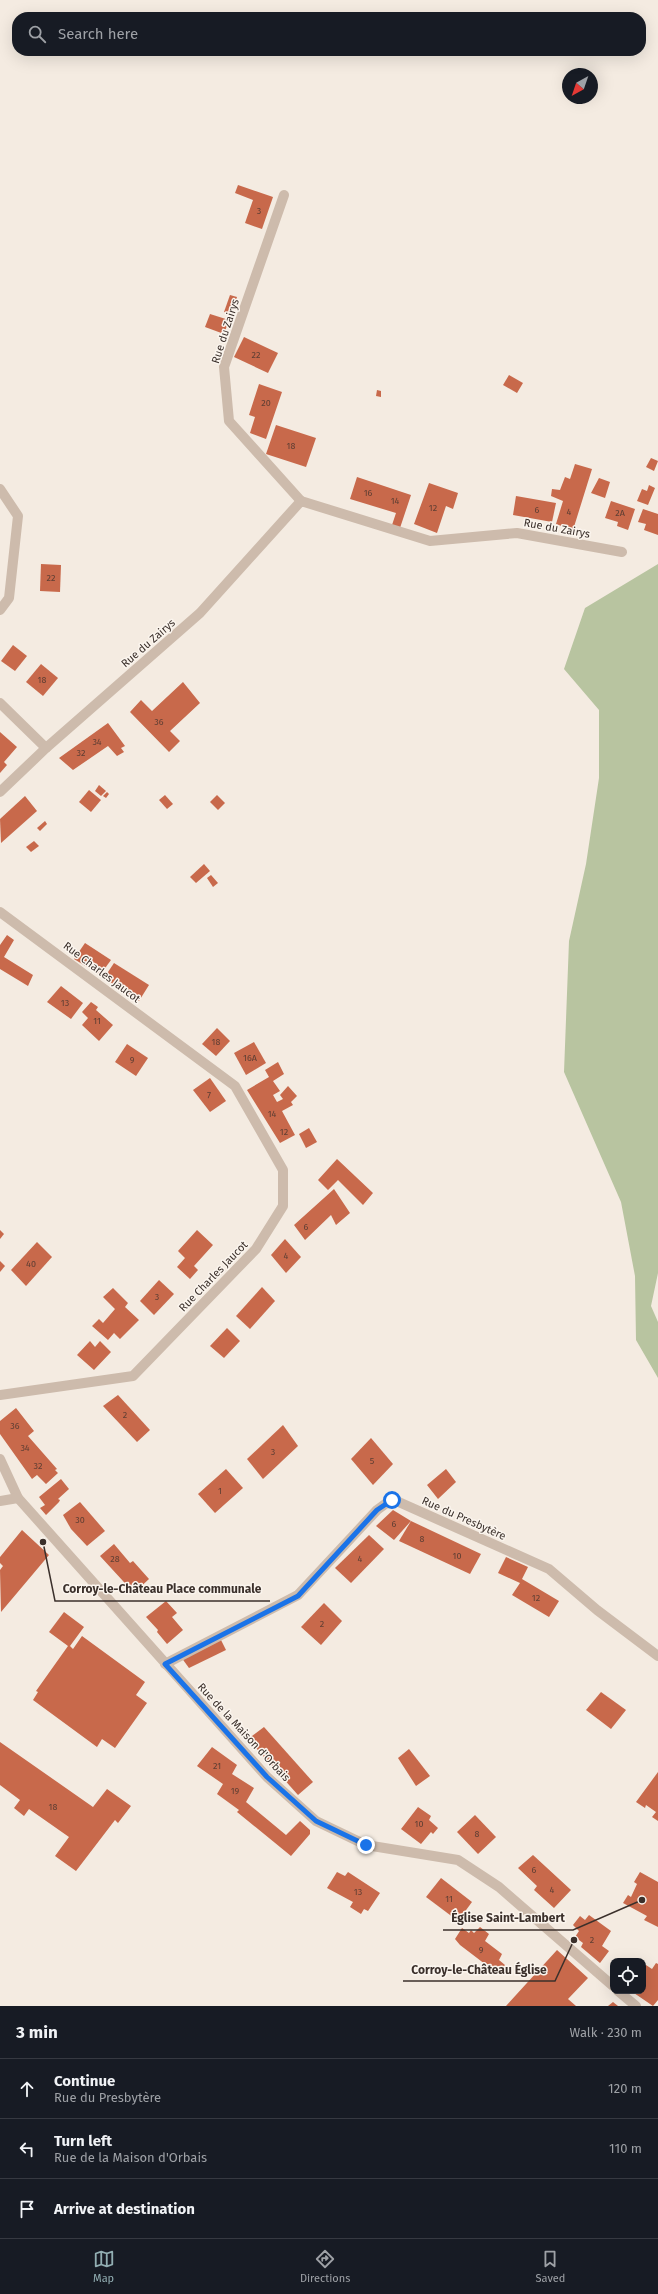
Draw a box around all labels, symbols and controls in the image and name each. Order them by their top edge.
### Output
search box [12,12,646,56]
icon: search [26,23,48,45]
text: Search here [58,25,138,43]
north arrow [562,68,598,104]
house number: 3 [257,206,261,216]
street label: Rue du Zairys [209,297,242,365]
house number: 22 [252,350,260,360]
house number: 20 [261,398,271,408]
house number: 18 [287,441,295,451]
house number: 16 [364,488,373,498]
house number: 14 [391,496,400,506]
house number: 12 [429,503,437,513]
house number: 6 [535,505,540,515]
house number: 4 [567,507,572,517]
house number: 2A [615,508,626,518]
street label: Rue du Zairys [523,516,591,541]
house number: 22 [47,573,55,583]
street label: Rue du Zairys [119,616,178,670]
house number: 18 [38,675,46,685]
house number: 36 [154,717,164,727]
house number: 34 [92,737,102,747]
house number: 32 [77,748,85,758]
street label: Rue Charles Jaucot [61,939,143,1006]
house number: 13 [61,998,69,1008]
house number: 11 [93,1016,101,1026]
house number: 18 [212,1037,220,1047]
house number: 16A [243,1053,258,1063]
house number: 9 [130,1055,135,1065]
house number: 7 [207,1090,211,1100]
house number: 14 [268,1109,277,1119]
house number: 12 [280,1127,288,1137]
house number: 6 [304,1222,309,1232]
street label: Rue Charles Jaucot [176,1238,250,1314]
house number: 4 [284,1251,289,1261]
house number: 40 [26,1259,36,1269]
house number: 3 [155,1292,159,1302]
house number: 2 [123,1410,127,1420]
house number: 36 [10,1421,20,1431]
house number: 34 [20,1443,30,1453]
house number: 3 [271,1447,275,1457]
house number: 5 [370,1456,375,1466]
house number: 32 [34,1461,42,1471]
house number: 1 [218,1486,222,1496]
route start [383,1491,401,1509]
street label: Rue du Presbytère [420,1494,508,1543]
house number: 30 [75,1515,85,1525]
house number: 6 [392,1519,397,1529]
house number: 8 [420,1534,425,1544]
house number: 10 [453,1551,461,1561]
house number: 28 [110,1554,120,1564]
house number: 4 [358,1554,363,1564]
callout: Corroy-le-Château Place communale [55,1577,270,1601]
text: Corroy-le-Château Place communale [63,1582,262,1596]
house number: 12 [532,1593,540,1603]
house number: 2 [320,1619,324,1629]
street label: Rue de la Maison d'Orbais [195,1681,293,1784]
house number: 21 [213,1761,221,1771]
house number: 19 [231,1786,240,1796]
house number: 18 [49,1802,57,1812]
house number: 10 [415,1819,423,1829]
house number: 8 [475,1829,480,1839]
route end [357,1836,375,1854]
house number: 6 [532,1865,537,1875]
house number: 4 [550,1885,555,1895]
house number: 13 [354,1887,362,1897]
house number: 11 [445,1894,453,1904]
callout: Église Saint-Lambert [443,1906,573,1930]
text: Église Saint-Lambert [451,1909,565,1925]
house number: 2 [590,1935,594,1945]
house number: 9 [479,1945,484,1955]
callout: Corroy-le-Château Église [403,1957,555,1981]
map controls [610,1958,646,1994]
button: locate [610,1958,646,1994]
text: Corroy-le-Château Église [411,1961,547,1977]
text: 3 min [16,2022,58,2043]
text: Walk · 230 m [570,2025,642,2040]
text: Continue [54,2072,115,2090]
icon: ahead [16,2078,38,2100]
text: 120 m [608,2081,642,2096]
text: Rue du Presbytère [54,2090,161,2105]
text: Turn left [54,2132,112,2150]
icon: left [16,2138,38,2160]
text: 110 m [609,2141,642,2156]
text: Rue de la Maison d'Orbais [54,2150,207,2165]
icon: arrive [16,2198,38,2220]
text: Arrive at destination [54,2200,195,2218]
tab: Map [93,2248,115,2285]
tab: Directions [300,2248,350,2285]
tab: Saved [536,2248,565,2285]

